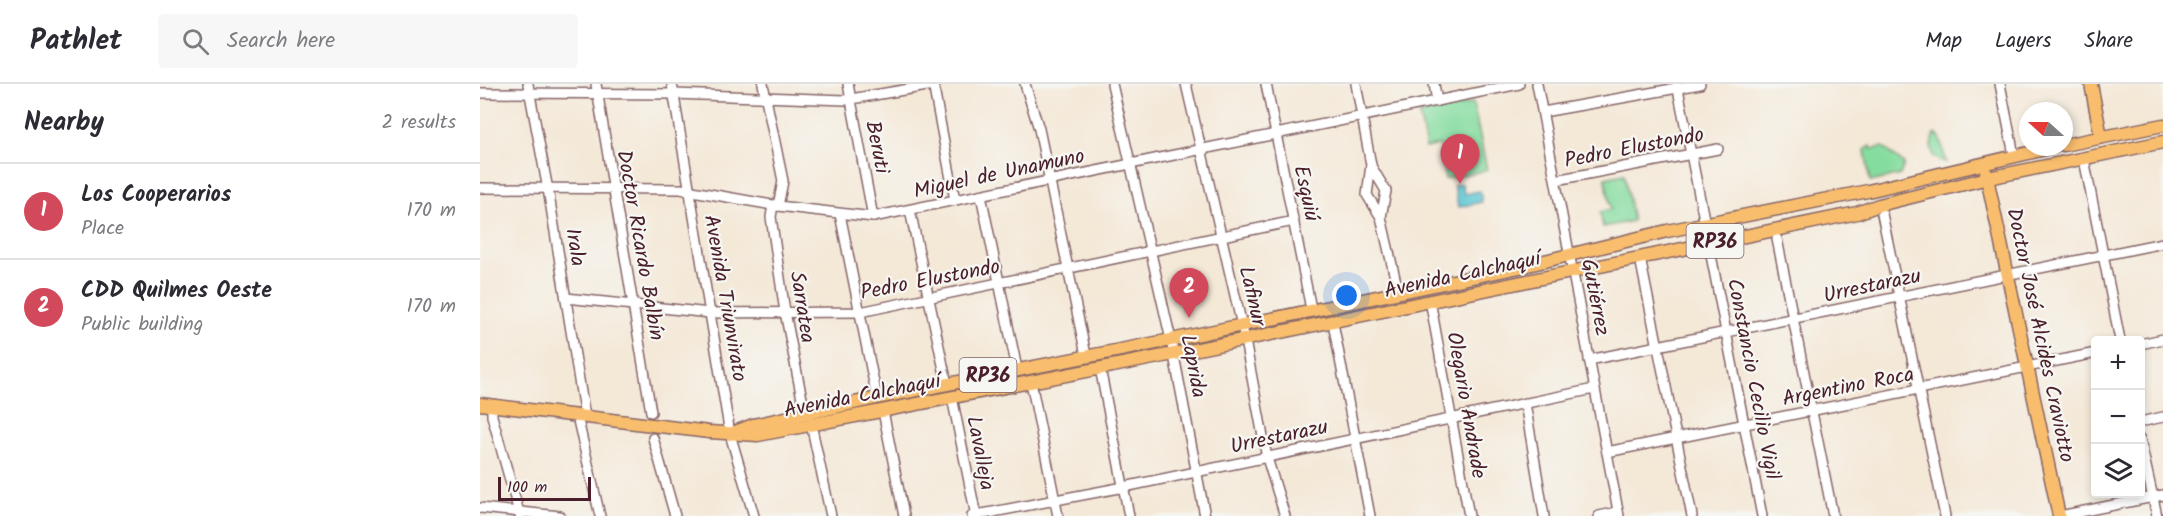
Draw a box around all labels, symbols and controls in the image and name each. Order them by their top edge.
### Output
search box [158,14,578,68]
text: Pathlet [30,19,122,64]
text: Search here [227,24,335,59]
icon: search [179,25,212,58]
text: Map [1925,25,1962,58]
text: Layers [1995,25,2051,58]
text: Share [2084,25,2133,58]
text: Nearby [24,102,104,144]
north arrow [2019,102,2073,156]
text: 2 results [381,107,456,139]
street label: Beruti [855,118,898,177]
street label: Pedro Elustondo [1562,119,1707,178]
pin: 1 [1440,135,1480,184]
street label: Miguel de Unamuno [911,140,1088,209]
street label: Doctor Ricardo Balbín [607,147,673,343]
street label: Esquiú [1284,162,1328,225]
text: Los Cooperarios [81,178,231,213]
text: 1 [40,195,47,227]
text: 170 m [407,195,456,227]
street label: Doctor José Alcides Craviotto [1996,205,2083,466]
street label: Avenida Triunvirato [694,212,755,384]
text: Place [81,213,124,245]
road number: RP36 [1686,224,1744,258]
street label: Irala [555,226,594,269]
street label: Avenida Calchaquí [1381,242,1546,308]
street label: Pedro Elustondo [858,251,1003,310]
street label: Gutiérrez [1571,256,1618,339]
street label: Urrestarazu [1820,260,1924,313]
street label: Lafinur [1229,263,1275,331]
pin: 2 [1170,268,1208,318]
street label: Sarratea [780,269,823,345]
text: CDD Quilmes Oeste [81,274,272,309]
street label: Constancio Cecilio Vigil [1717,276,1788,483]
your location [1332,281,1361,310]
text: 2 [38,291,49,323]
text: 170 m [407,291,456,323]
text: Public building [81,309,203,341]
street label: Olegario Andrade [1436,329,1495,482]
street label: Laprida [1170,332,1215,401]
map controls [2091,336,2145,498]
button: + [2091,336,2145,390]
road number: RP36 [960,358,1016,392]
street label: Argentino Roca [1780,359,1917,416]
street label: Avenida Calchaquí [781,365,946,428]
button: − [2091,390,2145,444]
street label: Urrestarazu [1227,411,1331,464]
street label: Lavalleja [956,413,1003,493]
button: layers [2091,444,2145,498]
scale bar [498,474,591,502]
text: 100 m [507,475,547,500]

